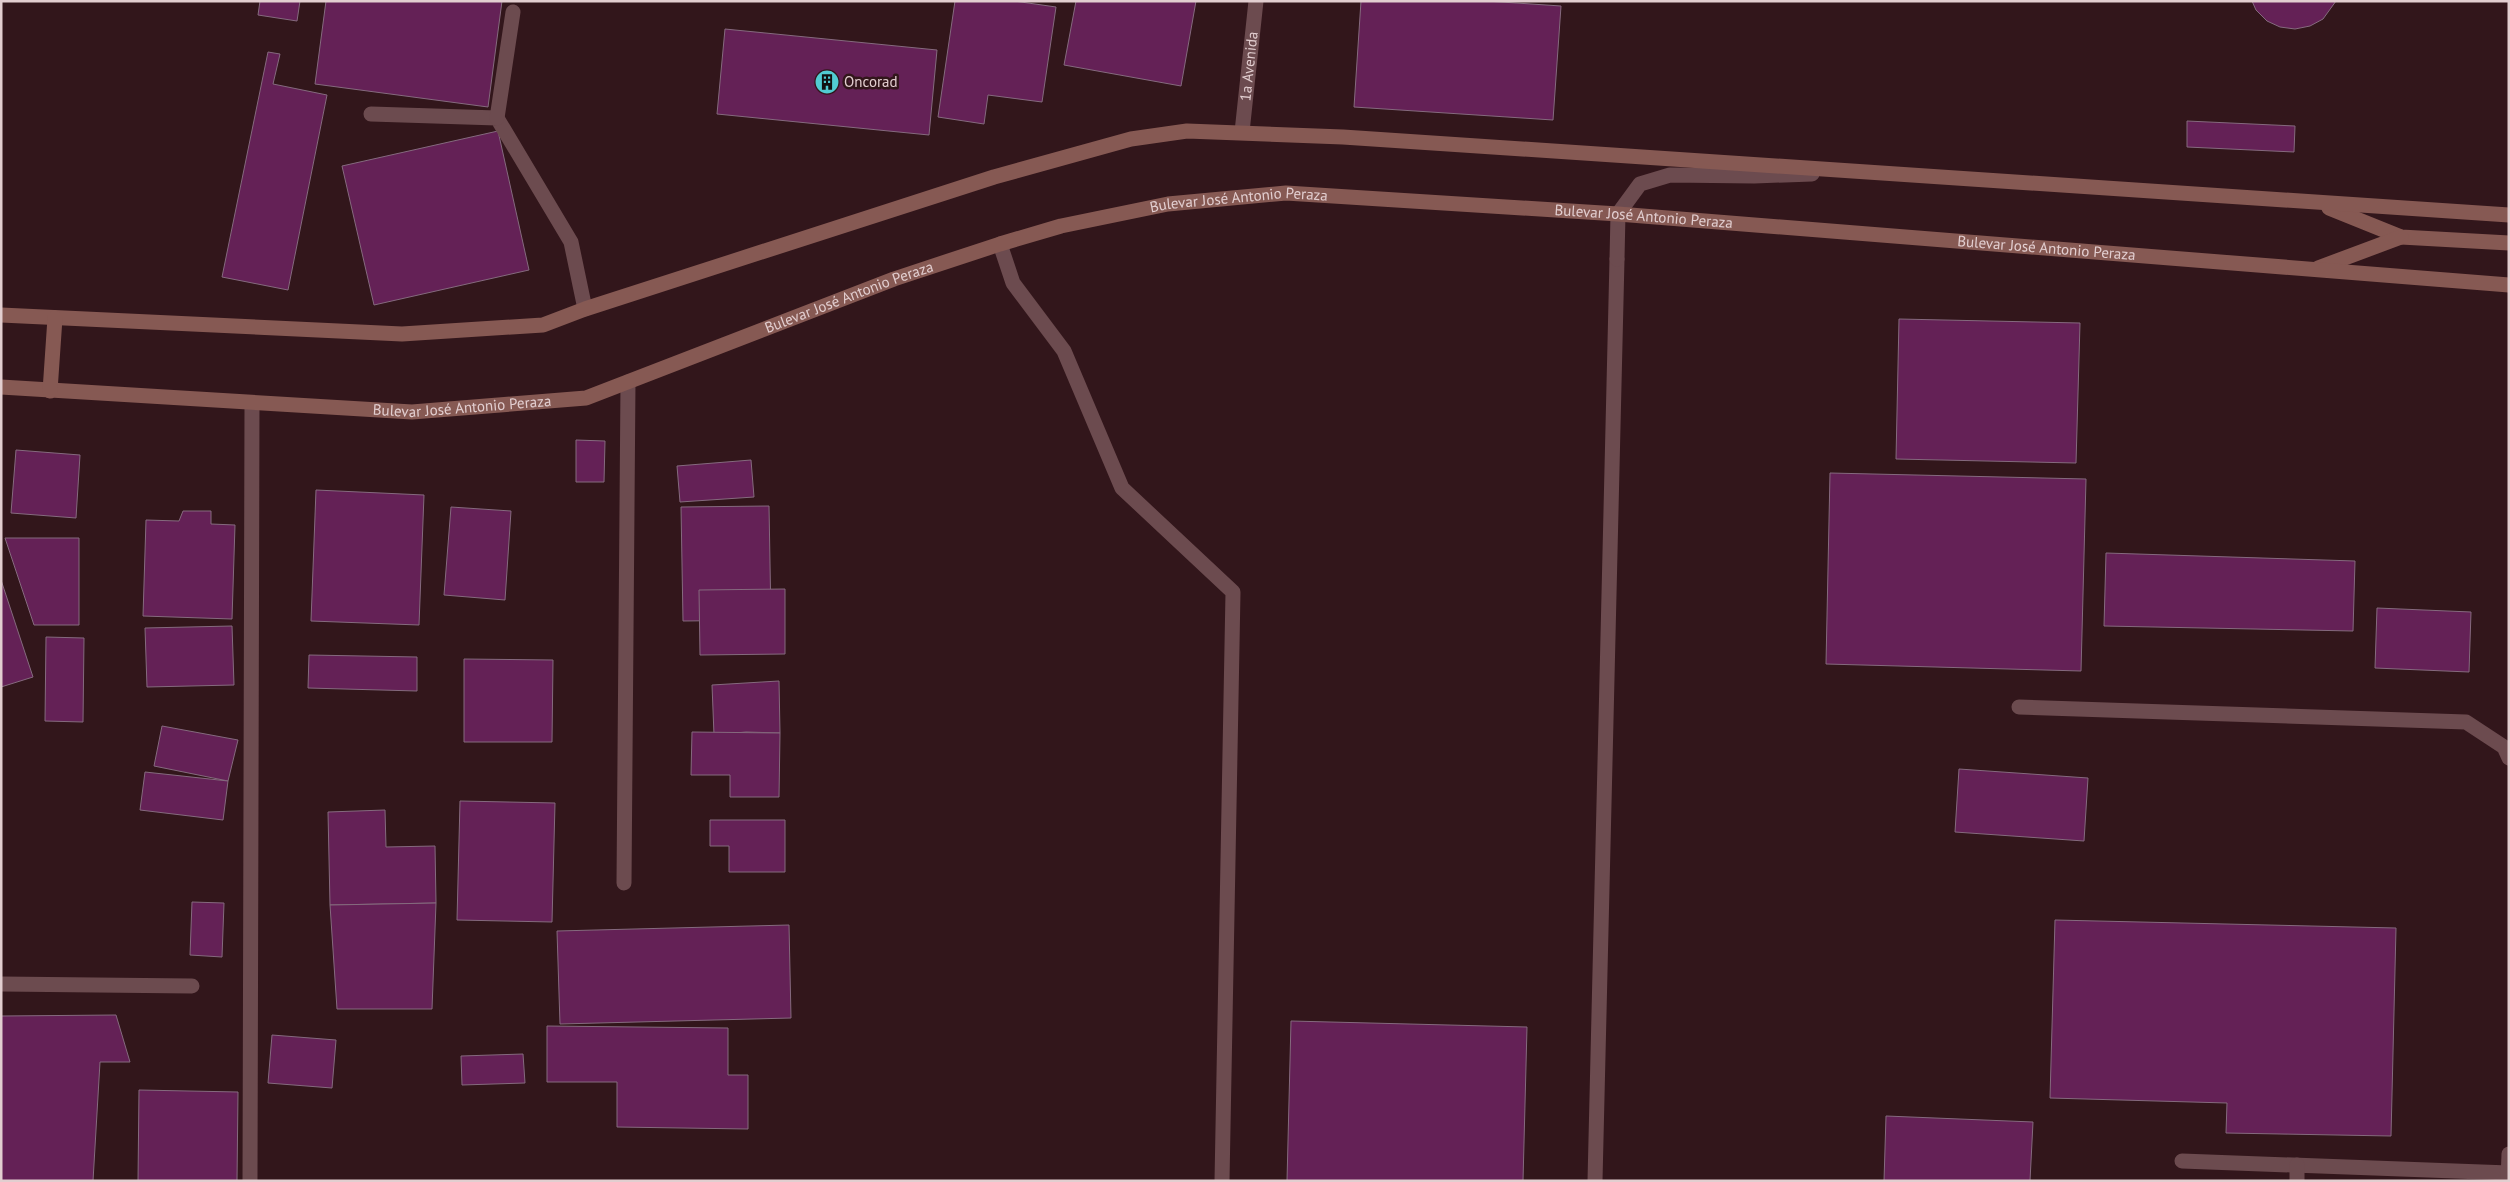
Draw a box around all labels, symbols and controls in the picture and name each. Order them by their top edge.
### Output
street label: 1a Avenida [1235,31,1262,102]
building icon: Oncorad [814,69,840,95]
place label: Oncorad [844,72,898,91]
street label: Bulevar José Antonio Peraza [1148,183,1328,217]
street label: Bulevar José Antonio Peraza [1554,200,1734,232]
street label: Bulevar José Antonio Peraza [1957,231,2136,264]
street label: Bulevar José Antonio Peraza [762,257,936,337]
street label: Bulevar José Antonio Peraza [372,391,552,421]

